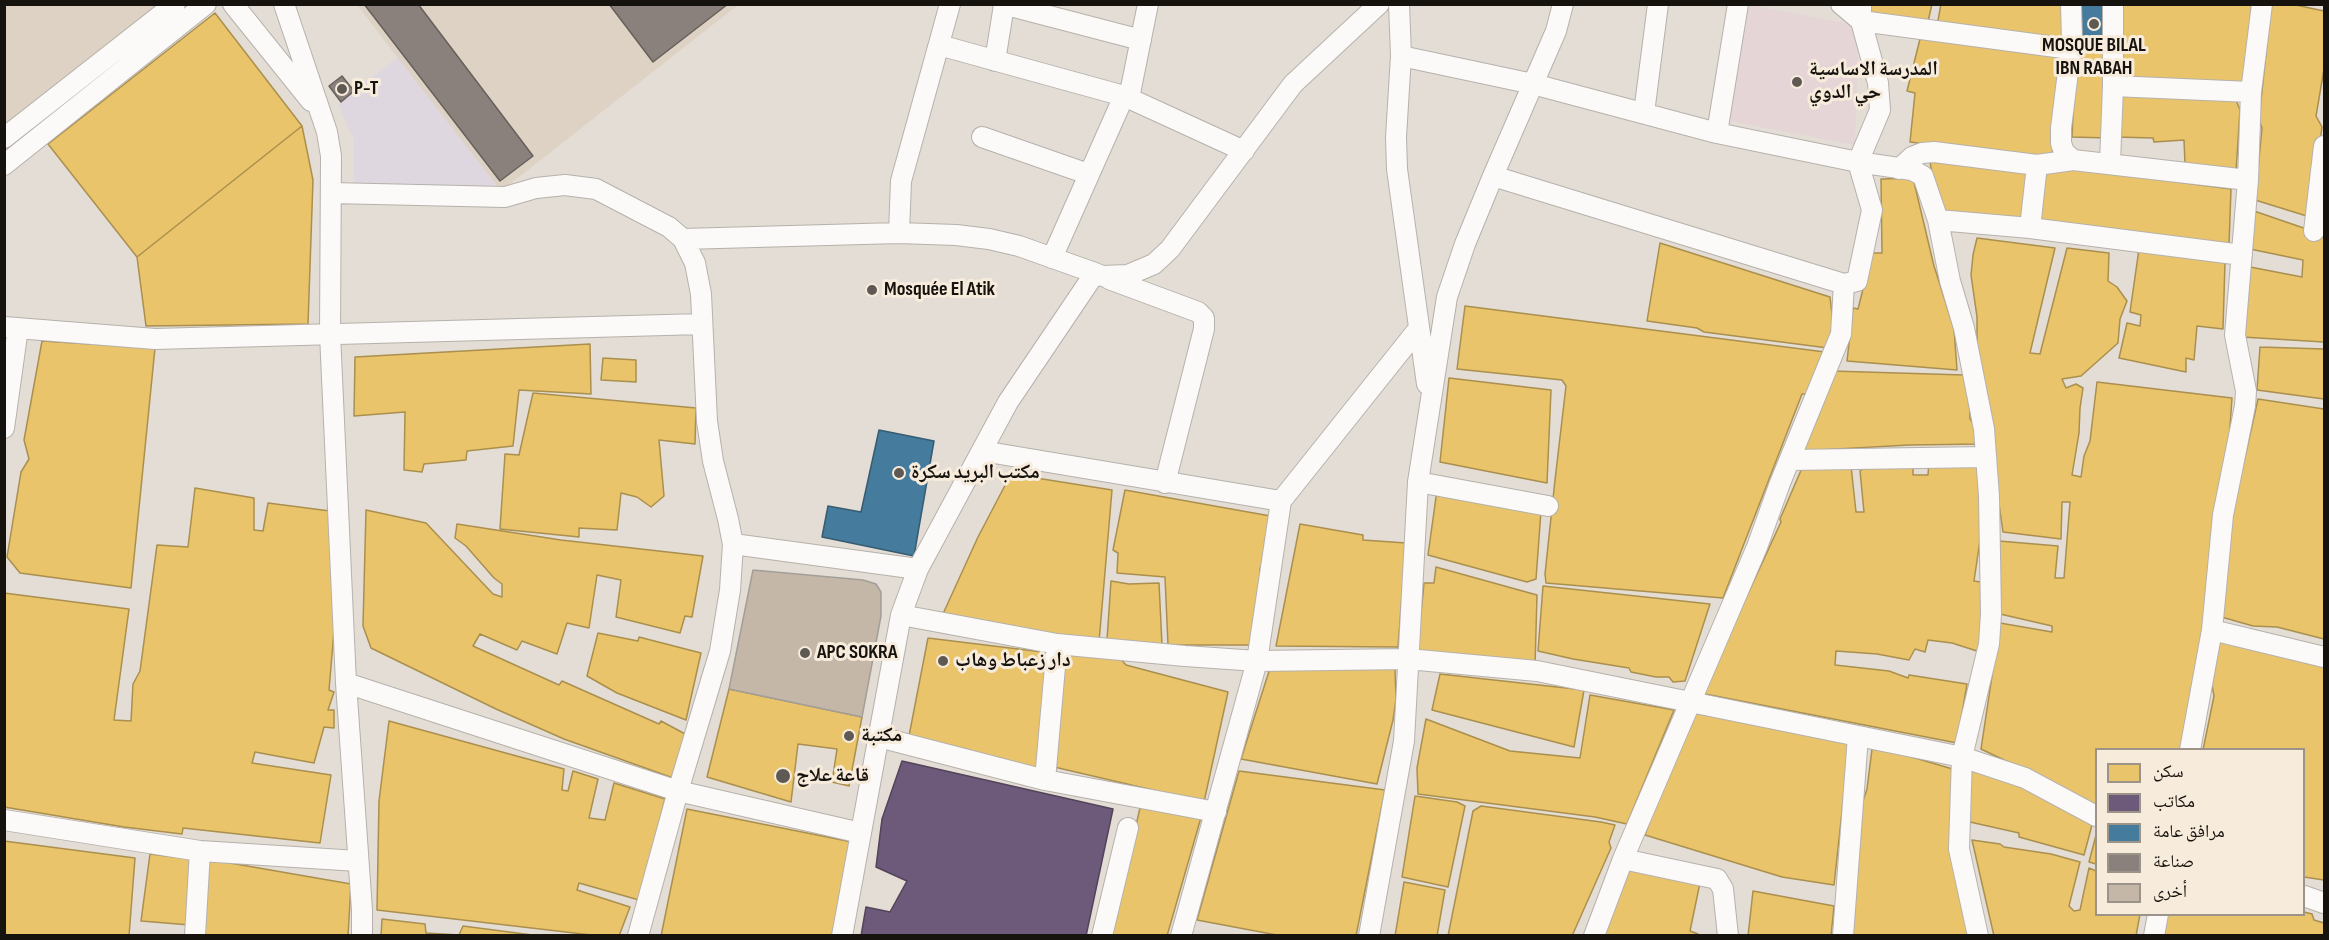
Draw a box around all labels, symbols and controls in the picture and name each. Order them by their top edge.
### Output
marker: MOSQUE BILAL IBN RABAH [2087,17,2101,31]
place label: MOSQUE BILAL IBN RABAH [2042,34,2146,81]
place label: المدرسة الاساسية حي الدوي [1809,58,1938,105]
marker: المدرسة الاساسية حي الدوي [1790,75,1804,89]
place label: P-T [354,77,378,101]
marker: P-T [335,82,349,96]
place label: Mosquée El Atik [884,278,995,302]
marker: Mosquée El Atik [865,283,879,297]
place label: مكتب البريد سكرة [911,461,1040,485]
marker: مكتب البريد سكرة [892,466,906,480]
place label: APC SOKRA [817,641,898,665]
marker: APC SOKRA [798,646,812,660]
place label: دار زعباط وهاب [955,649,1071,673]
marker: دار زعباط وهاب [936,654,950,668]
place label: مكتبة [861,724,902,748]
marker: مكتبة [842,729,856,743]
legend [2095,748,2305,916]
text: سكن [2153,761,2184,782]
place label: قاعة علاج [796,764,869,788]
marker: قاعة علاج [774,767,792,785]
text: مكاتب [2153,791,2195,812]
text: مرافق عامة [2153,821,2225,842]
text: صناعة [2153,851,2194,872]
text: أخرى [2153,881,2187,902]

